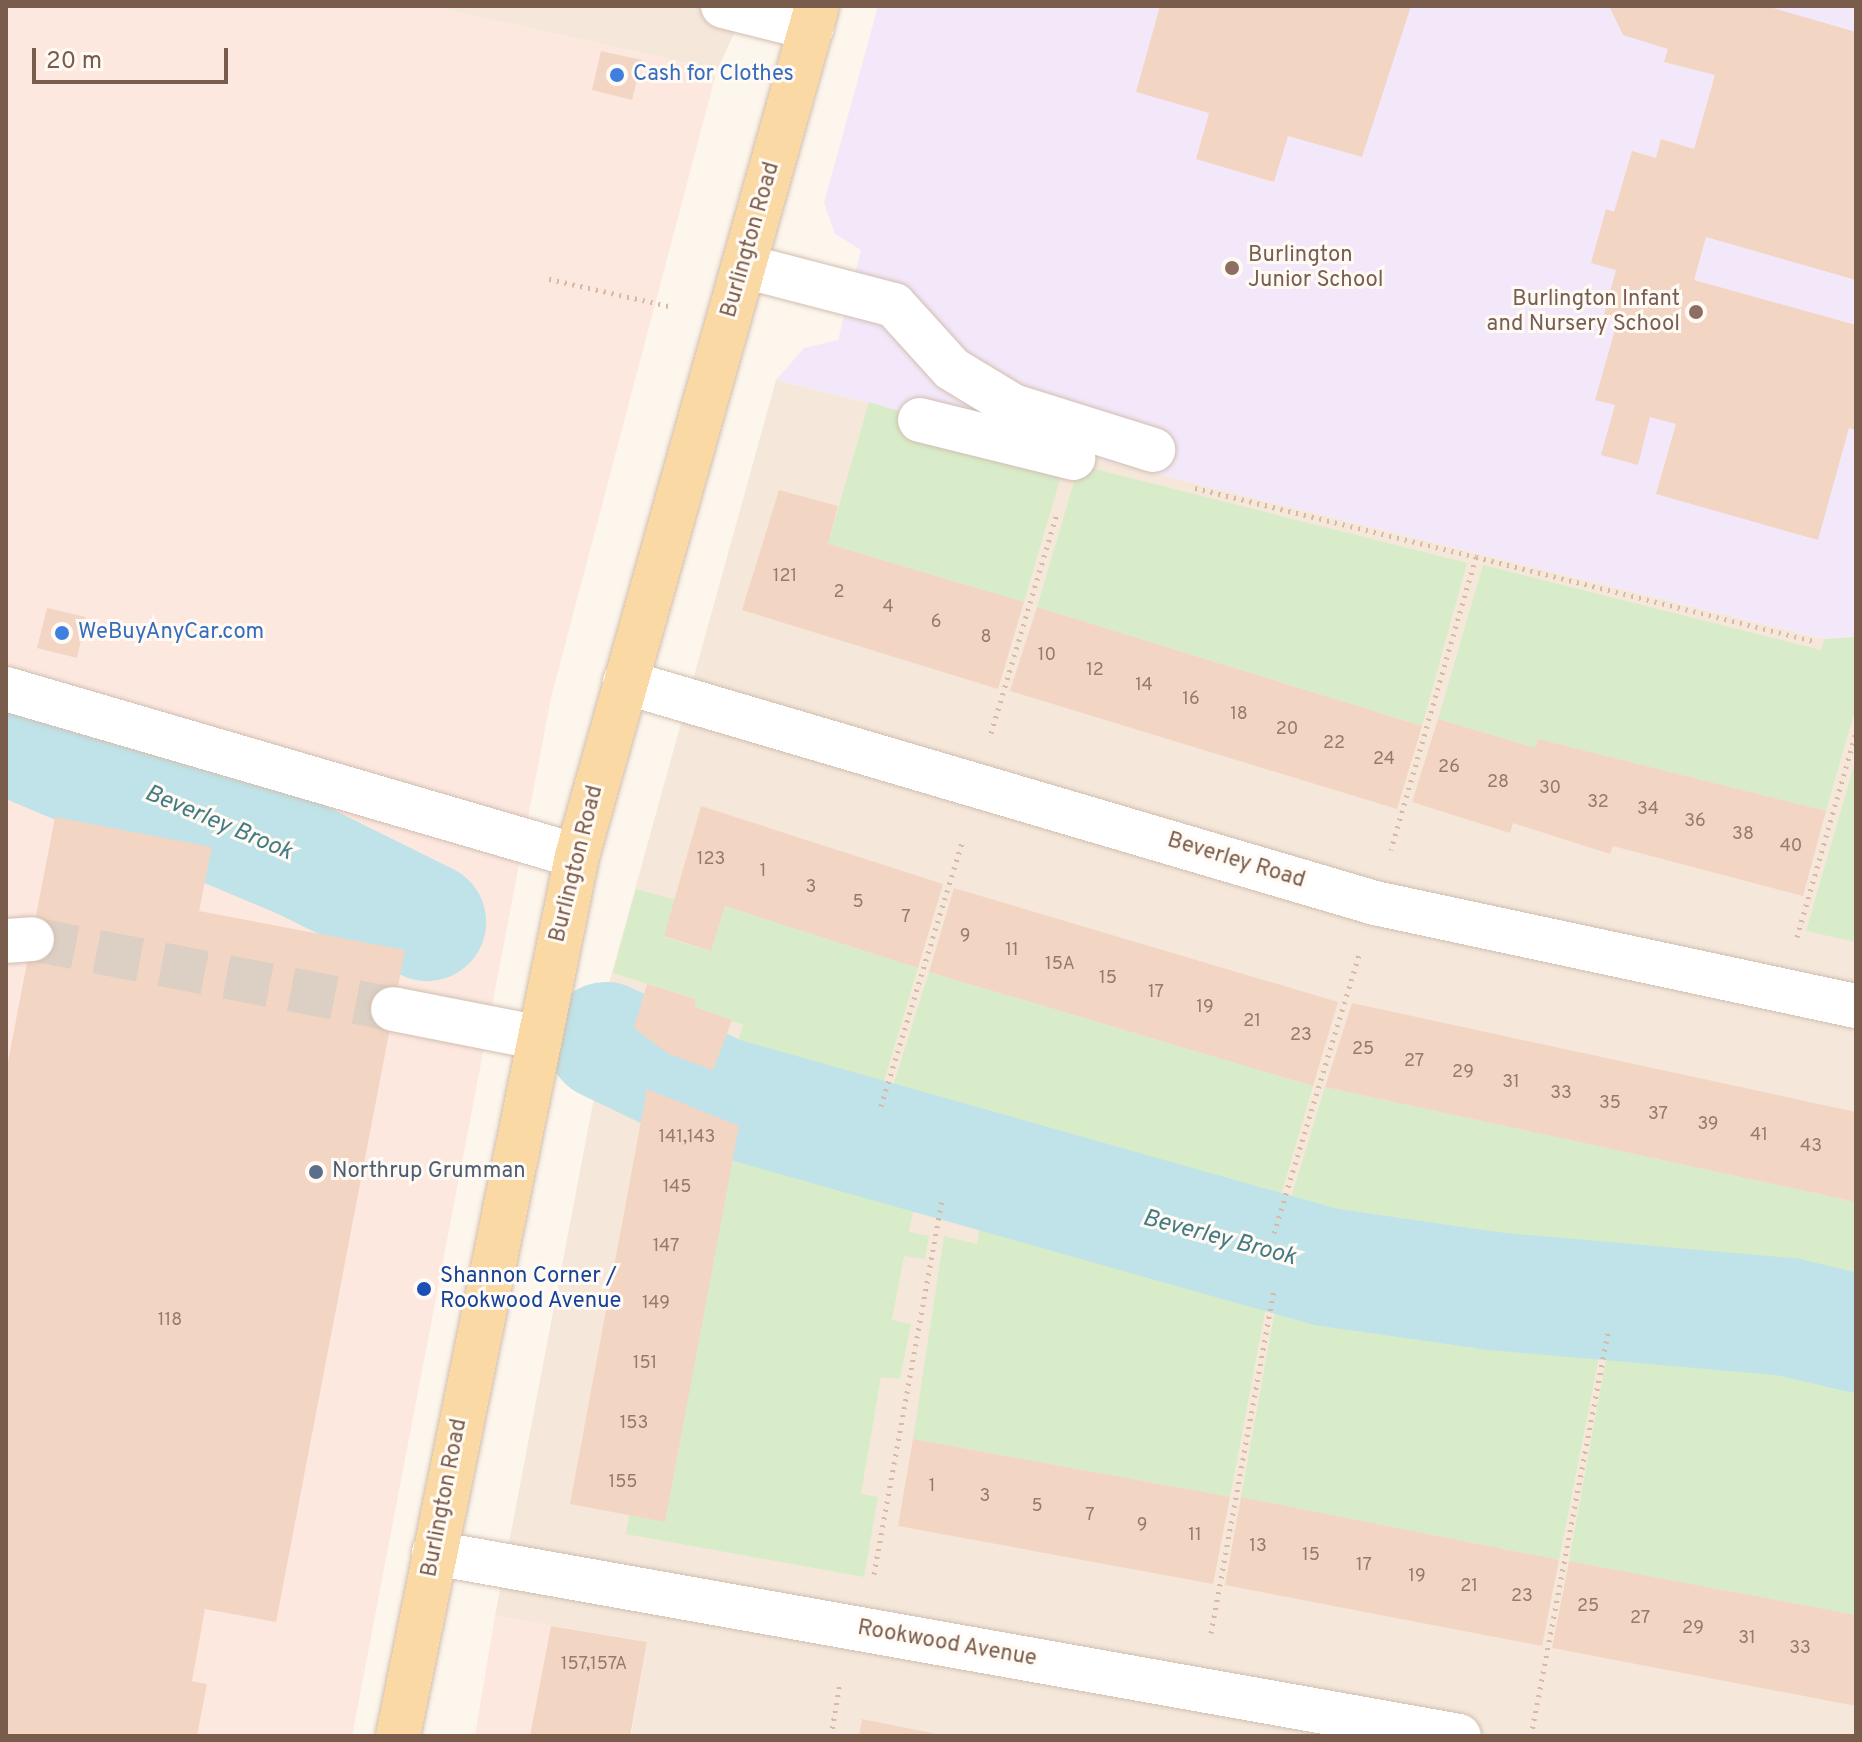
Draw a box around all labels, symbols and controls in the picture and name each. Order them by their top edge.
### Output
scale bar [36,32,232,82]
text: 20 m [46,47,102,77]
place label: Cash for Clothes [633,62,794,88]
marker: Cash for Clothes [608,66,626,84]
street label: Burlington Road [716,159,786,321]
place label: Burlington Junior School [1248,242,1384,294]
marker: Burlington Junior School [1223,259,1241,277]
place label: Burlington Infant and Nursery School [1487,286,1680,338]
marker: Burlington Infant and Nursery School [1687,303,1705,321]
house number: 121 [773,566,797,588]
house number: 2 [833,582,845,604]
house number: 4 [882,597,894,619]
house number: 6 [931,612,941,634]
place label: WeBuyAnyCar.com [78,620,264,646]
marker: WeBuyAnyCar.com [53,624,71,642]
house number: 8 [981,627,991,649]
house number: 10 [1038,645,1056,667]
house number: 12 [1086,660,1104,682]
house number: 14 [1135,675,1153,697]
house number: 16 [1182,689,1200,711]
house number: 18 [1230,704,1248,726]
house number: 20 [1276,719,1298,741]
house number: 22 [1323,733,1345,755]
house number: 24 [1373,749,1395,771]
house number: 26 [1438,757,1460,779]
house number: 28 [1487,772,1509,794]
house number: 30 [1539,778,1561,800]
water label: Beverley Brook [140,780,296,868]
street label: Burlington Road [545,783,609,945]
house number: 32 [1587,792,1609,814]
house number: 34 [1637,799,1659,821]
house number: 36 [1684,811,1706,833]
house number: 38 [1732,824,1754,846]
street label: Beverley Road [1164,828,1308,894]
house number: 40 [1780,836,1802,858]
house number: 123 [697,849,725,871]
house number: 1 [760,861,766,883]
house number: 3 [806,877,816,899]
house number: 5 [852,892,864,914]
house number: 7 [901,907,911,929]
house number: 9 [960,926,970,948]
house number: 11 [1005,940,1019,962]
house number: 15A [1045,954,1075,976]
house number: 15 [1099,968,1117,990]
house number: 17 [1148,982,1164,1004]
house number: 19 [1196,997,1214,1019]
house number: 21 [1243,1011,1261,1033]
house number: 23 [1290,1025,1312,1047]
house number: 25 [1352,1039,1374,1061]
house number: 27 [1404,1051,1424,1073]
house number: 29 [1452,1062,1474,1084]
house number: 31 [1502,1072,1520,1094]
house number: 33 [1550,1083,1572,1105]
house number: 35 [1599,1093,1621,1115]
house number: 37 [1648,1104,1668,1126]
house number: 39 [1697,1114,1719,1136]
house number: 41 [1750,1125,1768,1147]
house number: 141,143 [659,1127,715,1149]
house number: 43 [1800,1136,1822,1158]
place label: Northrup Grumman [332,1159,526,1185]
marker: Northrup Grumman [307,1163,325,1181]
house number: 145 [663,1177,691,1199]
water label: Beverley Brook [1139,1205,1299,1273]
house number: 147 [653,1236,679,1258]
place label: Shannon Corner / Rookwood Avenue [440,1263,622,1314]
marker: Shannon Corner / Rookwood Avenue [415,1280,433,1298]
house number: 149 [642,1293,670,1315]
house number: 118 [158,1310,182,1332]
house number: 151 [633,1353,657,1375]
house number: 153 [620,1413,648,1435]
street label: Burlington Road [417,1417,473,1579]
house number: 155 [608,1472,638,1494]
house number: 1 [929,1476,935,1498]
house number: 3 [980,1486,990,1508]
house number: 5 [1031,1496,1043,1518]
house number: 7 [1085,1505,1095,1527]
house number: 9 [1137,1515,1147,1537]
house number: 11 [1188,1525,1202,1547]
house number: 13 [1249,1536,1267,1558]
house number: 15 [1302,1545,1320,1567]
house number: 17 [1356,1555,1372,1577]
house number: 19 [1408,1566,1426,1588]
house number: 21 [1460,1576,1478,1598]
house number: 23 [1511,1586,1533,1608]
house number: 25 [1577,1596,1599,1618]
house number: 27 [1630,1608,1650,1630]
street label: Rookwood Avenue [855,1615,1039,1673]
house number: 29 [1682,1618,1704,1640]
house number: 31 [1738,1628,1756,1650]
house number: 33 [1789,1638,1811,1660]
house number: 157,157A [561,1654,627,1676]

